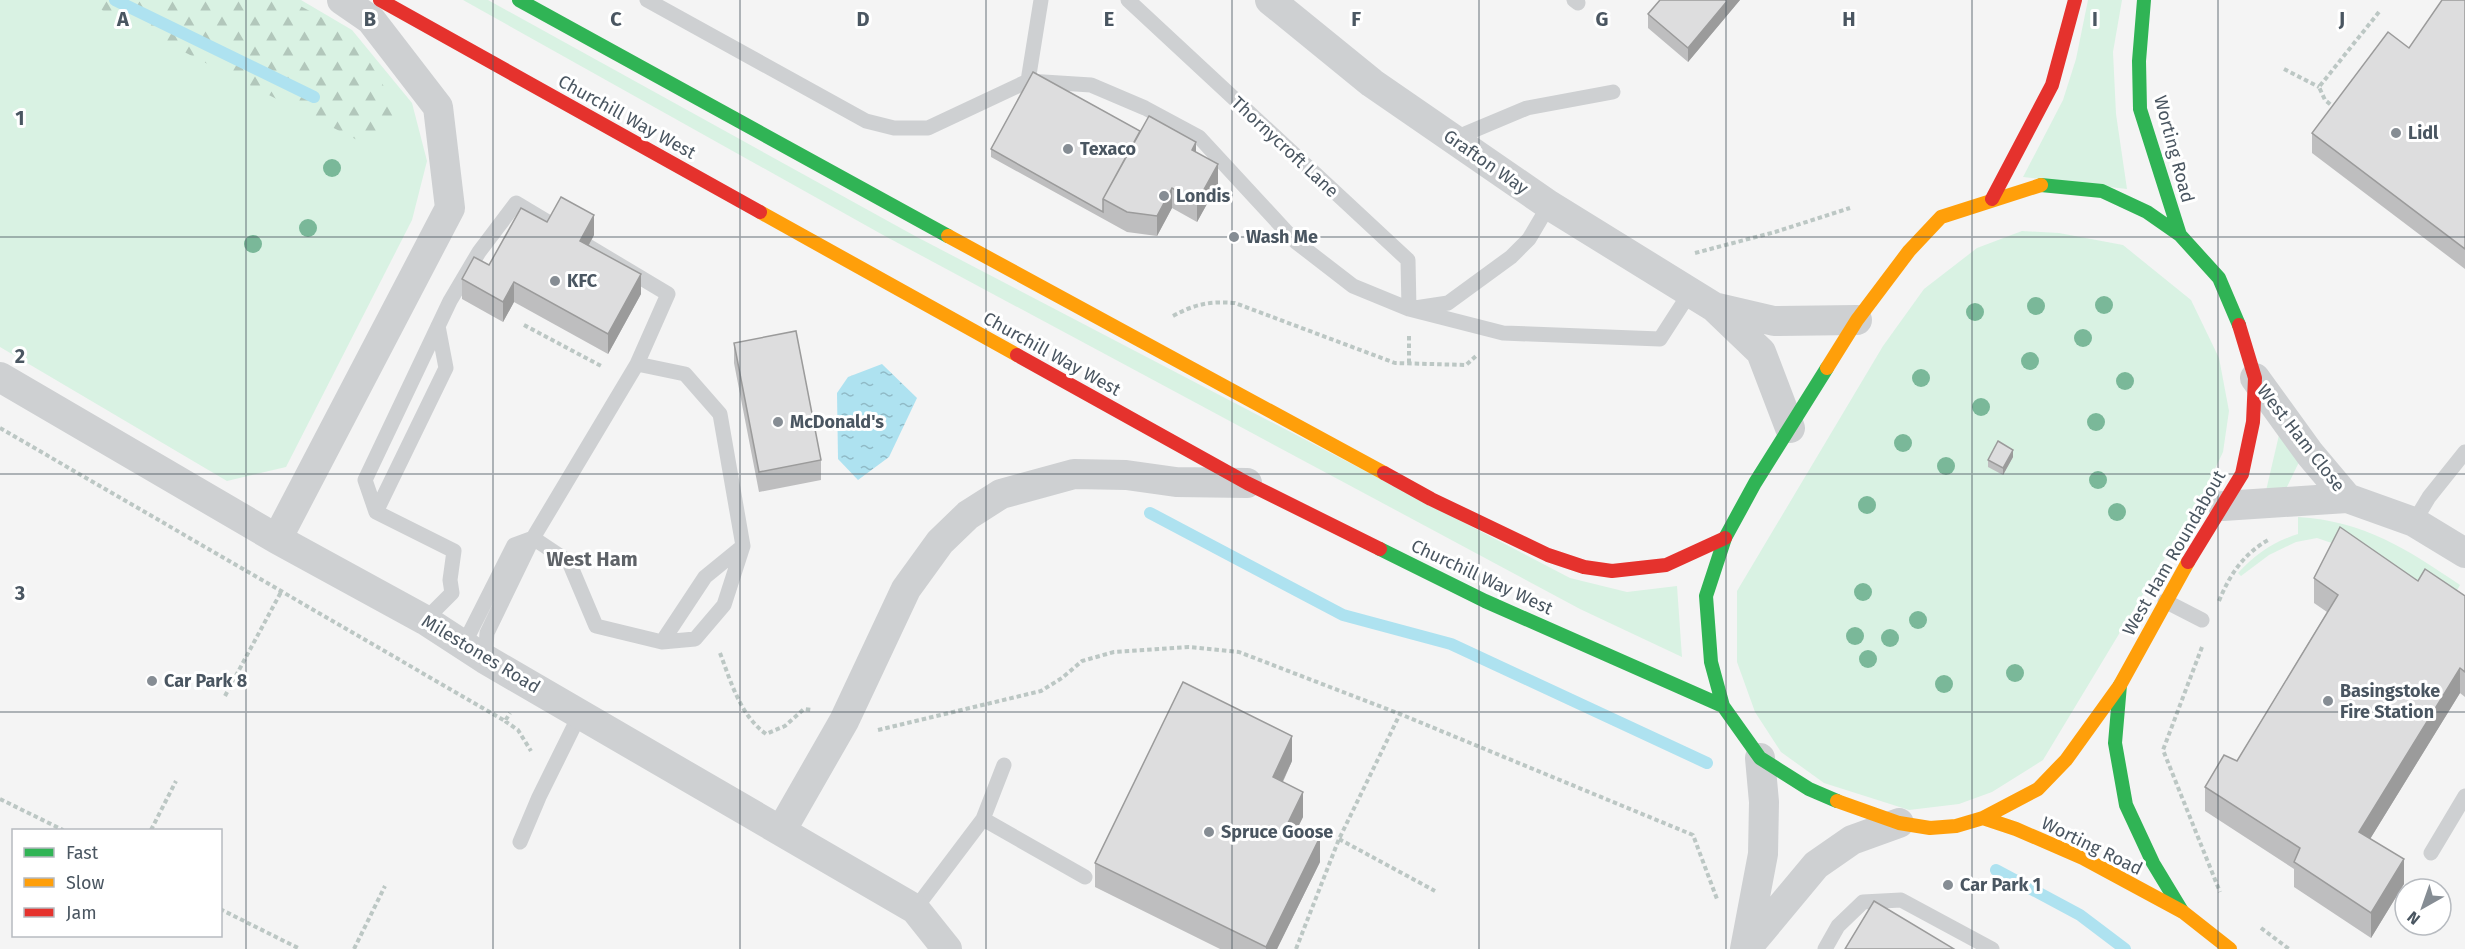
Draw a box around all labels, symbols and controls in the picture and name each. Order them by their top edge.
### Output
text: A [116,7,130,31]
text: B [364,7,376,31]
text: C [610,7,622,31]
text: D [856,7,870,31]
text: E [1104,7,1114,31]
text: F [1351,7,1361,31]
text: G [1596,7,1608,31]
text: H [1842,7,1856,31]
text: I [2092,7,2098,31]
text: J [2338,7,2345,31]
street label: Churchill Way West [554,70,700,164]
street label: Thornycroft Lane [1227,92,1343,202]
street label: Worting Road [2149,93,2199,205]
text: 1 [15,106,25,130]
place label: Lidl [2408,122,2439,144]
street label: Grafton Way [1439,125,1533,199]
marker: Lidl [2389,126,2403,140]
place label: Texaco [1080,138,1136,160]
marker: Texaco [1061,142,1075,156]
place label: Londis [1176,185,1231,207]
marker: Londis [1157,189,1171,203]
place label: Wash Me [1246,226,1318,248]
marker: Wash Me [1227,230,1241,244]
place label: KFC [567,270,598,292]
marker: KFC [548,274,562,288]
street label: Churchill Way West [979,307,1125,401]
text: 2 [15,344,25,368]
street label: West Ham Close [2252,380,2350,496]
place label: McDonald's [790,411,884,433]
marker: McDonald's [771,415,785,429]
street label: West Ham Roundabout [2118,466,2231,640]
street label: Churchill Way West [1408,535,1557,620]
district label: West Ham [546,547,638,571]
text: 3 [14,581,25,605]
street label: Milestones Road [418,610,544,698]
place label: Car Park 8 [164,670,247,692]
marker: Car Park 8 [145,674,159,688]
place label: Basingstoke Fire Station [2340,680,2440,723]
marker: Basingstoke Fire Station [2321,694,2335,708]
street label: Worting Road [2038,812,2146,880]
place label: Spruce Goose [1221,821,1333,843]
marker: Spruce Goose [1202,825,1216,839]
legend [12,829,222,937]
text: Fast [66,842,99,864]
text: Slow [66,872,105,894]
place label: Car Park 1 [1960,874,2041,896]
north arrow [2393,877,2453,937]
marker: Car Park 1 [1941,878,1955,892]
text: Jam [66,902,97,924]
text: N [2404,907,2424,929]

